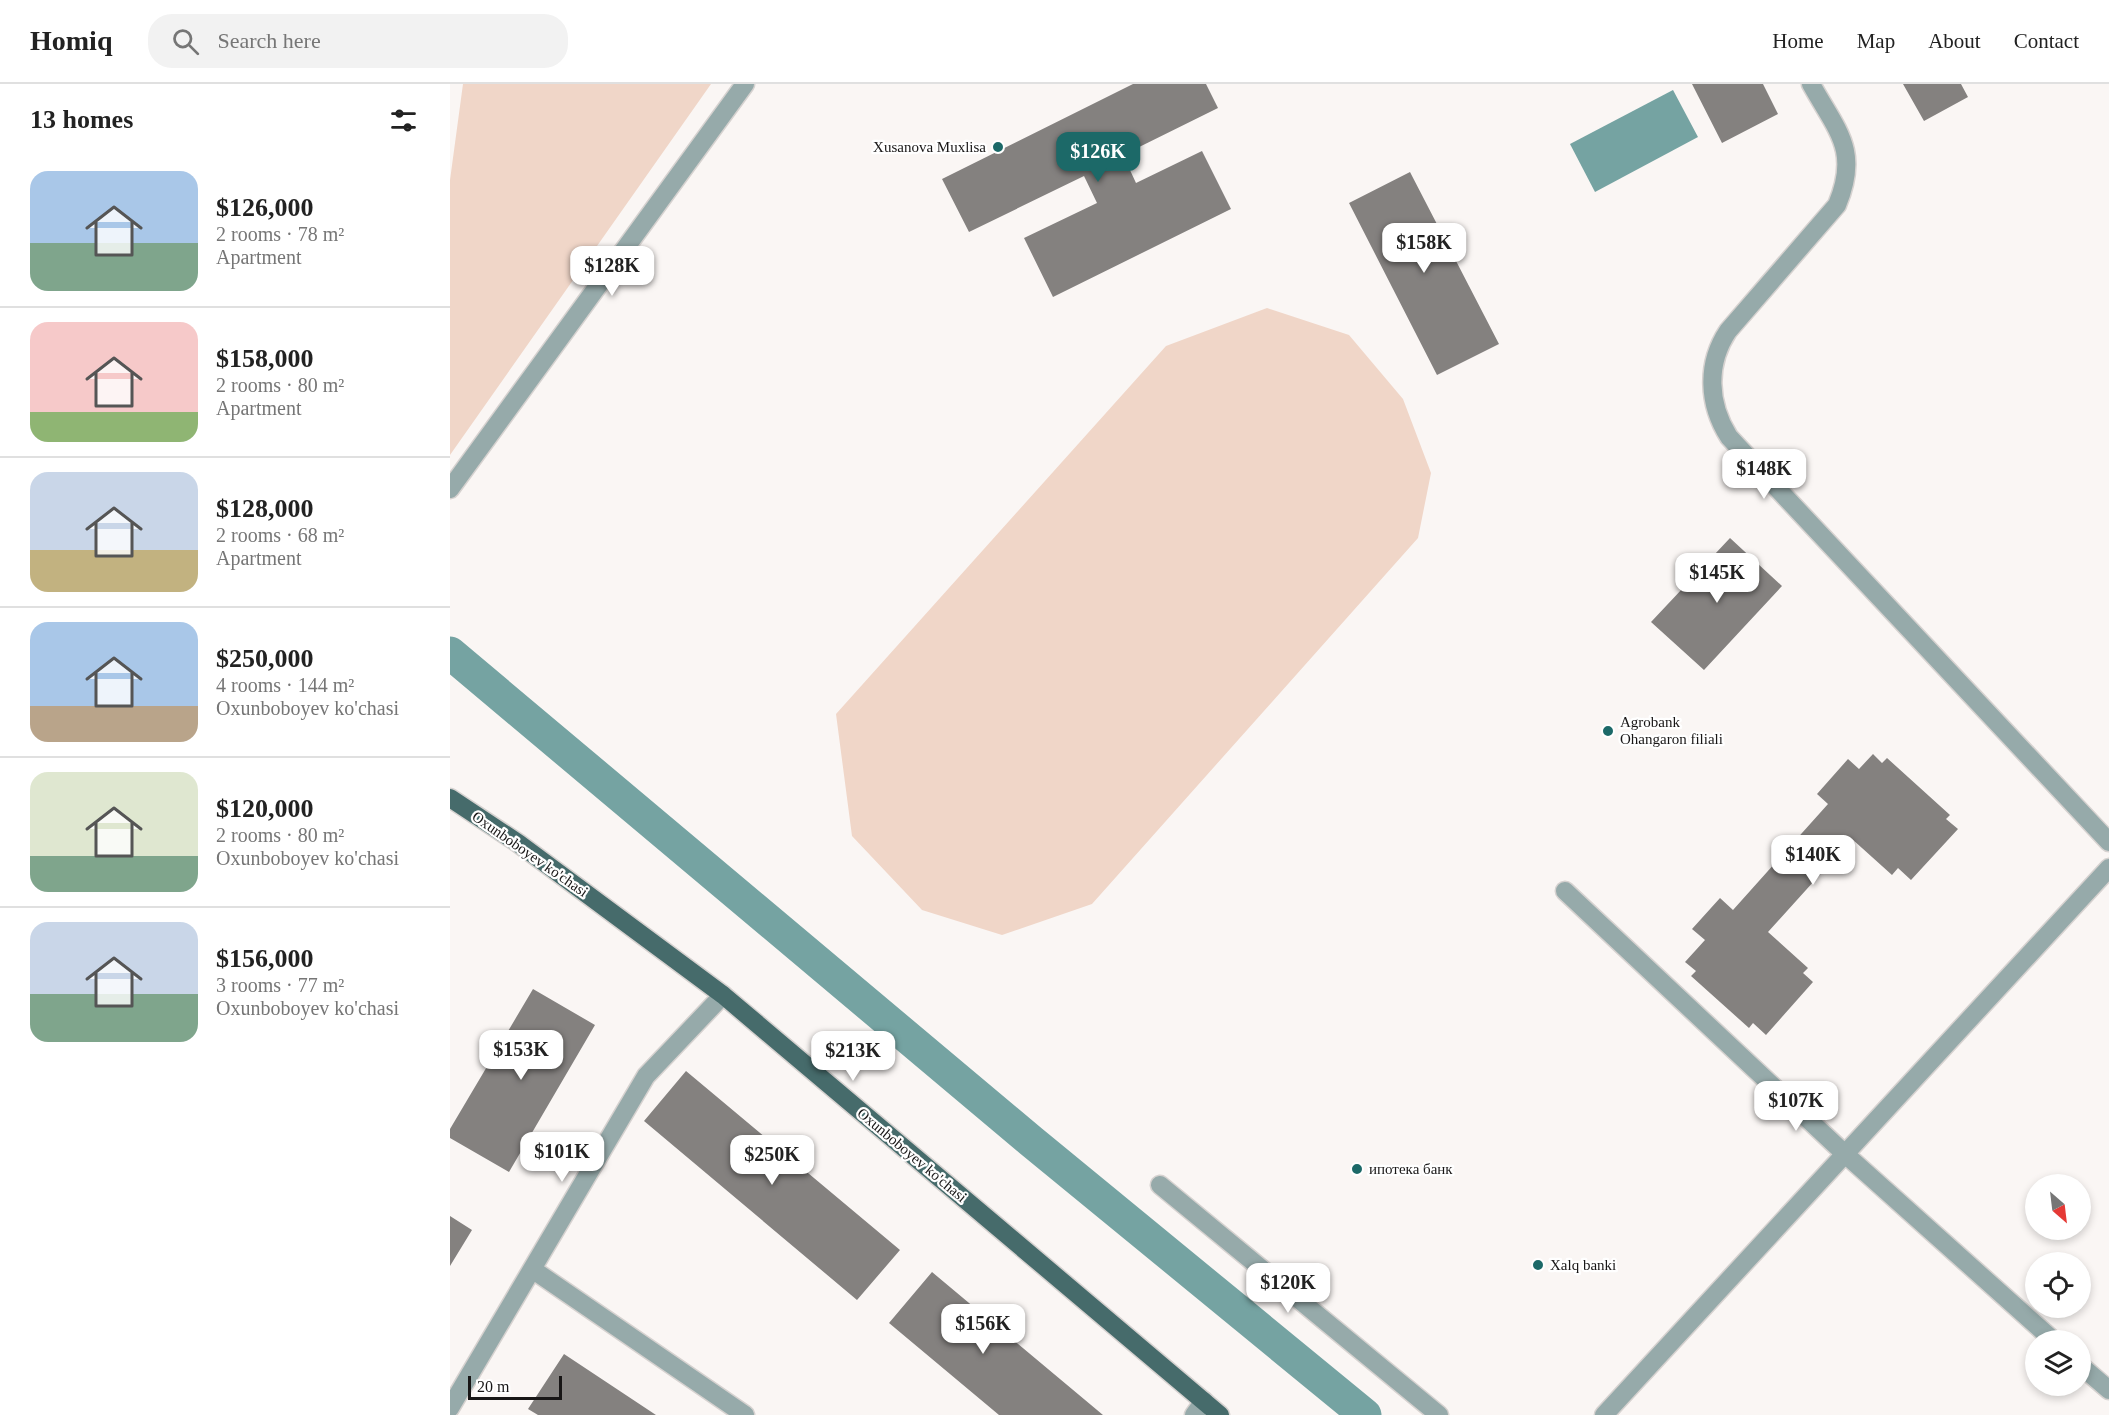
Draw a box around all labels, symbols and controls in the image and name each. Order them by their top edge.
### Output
search box [148,14,568,68]
text: Homiq [30,25,112,56]
icon: search [169,25,202,58]
text: Search here [217,28,321,53]
text: Home [1772,29,1824,53]
text: Map [1857,29,1895,53]
text: About [1928,29,1981,53]
text: Contact [2014,29,2079,53]
icon: filters [387,104,420,137]
text: 13 homes [30,105,133,134]
pin: $126K [1056,132,1140,183]
place label: Xusanova Muxlisa [873,139,986,155]
marker: Xusanova Muxlisa [991,140,1005,154]
text: $126K [1070,140,1126,162]
text: $126,000 [216,193,314,222]
icon: home [78,195,150,267]
text: 2 rooms · 78 m² [216,223,344,245]
pin: $158K [1382,223,1466,274]
text: $158K [1396,231,1452,253]
text: Apartment [216,246,302,268]
pin: $128K [570,246,654,297]
text: $128K [584,254,640,276]
text: $158,000 [216,344,314,373]
icon: home [78,346,150,418]
text: 2 rooms · 80 m² [216,374,344,396]
text: Apartment [216,397,302,419]
pin: $148K [1722,449,1806,500]
text: $148K [1736,457,1792,479]
text: $128,000 [216,494,314,523]
icon: home [78,496,150,568]
text: 2 rooms · 68 m² [216,524,344,546]
text: Apartment [216,547,302,569]
pin: $145K [1675,553,1759,604]
text: $145K [1689,561,1745,583]
text: $250,000 [216,644,314,673]
icon: home [78,646,150,718]
text: 4 rooms · 144 m² [216,674,354,696]
text: Oxunboboyev ko'chasi [216,697,399,719]
place label: Agrobank Ohangaron filiali [1620,714,1723,747]
marker: Agrobank Ohangaron filiali [1601,724,1615,738]
text: $120,000 [216,794,314,823]
icon: home [78,796,150,868]
street label: Oxunboboyev ko'chasi [469,808,591,900]
text: 2 rooms · 80 m² [216,824,344,846]
pin: $140K [1771,835,1855,886]
text: $140K [1785,843,1841,865]
text: Oxunboboyev ko'chasi [216,847,399,869]
text: $156,000 [216,944,314,973]
icon: home [78,946,150,1018]
text: 3 rooms · 77 m² [216,974,344,996]
text: Oxunboboyev ko'chasi [216,997,399,1019]
pin: $153K [479,1030,563,1081]
pin: $213K [811,1031,895,1082]
text: $153K [493,1038,549,1060]
text: $213K [825,1039,881,1061]
pin: $107K [1754,1081,1838,1132]
text: $107K [1768,1089,1824,1111]
street label: Oxunboboyev ko'chasi [854,1105,970,1205]
pin: $101K [520,1132,604,1183]
pin: $250K [730,1135,814,1186]
text: $101K [534,1140,590,1162]
text: $250K [744,1143,800,1165]
place label: ипотека банк [1369,1161,1453,1177]
marker: ипотека банк [1350,1162,1364,1176]
north arrow [2025,1174,2091,1240]
map controls [2025,1174,2091,1396]
button: locate [2025,1252,2091,1318]
place label: Xalq banki [1550,1257,1616,1273]
marker: Xalq banki [1531,1258,1545,1272]
pin: $120K [1246,1263,1330,1314]
text: $120K [1260,1271,1316,1293]
pin: $156K [941,1304,1025,1355]
text: $156K [955,1312,1011,1334]
button: layers [2025,1330,2091,1396]
scale bar [468,1373,562,1400]
text: 20 m [477,1378,509,1395]

